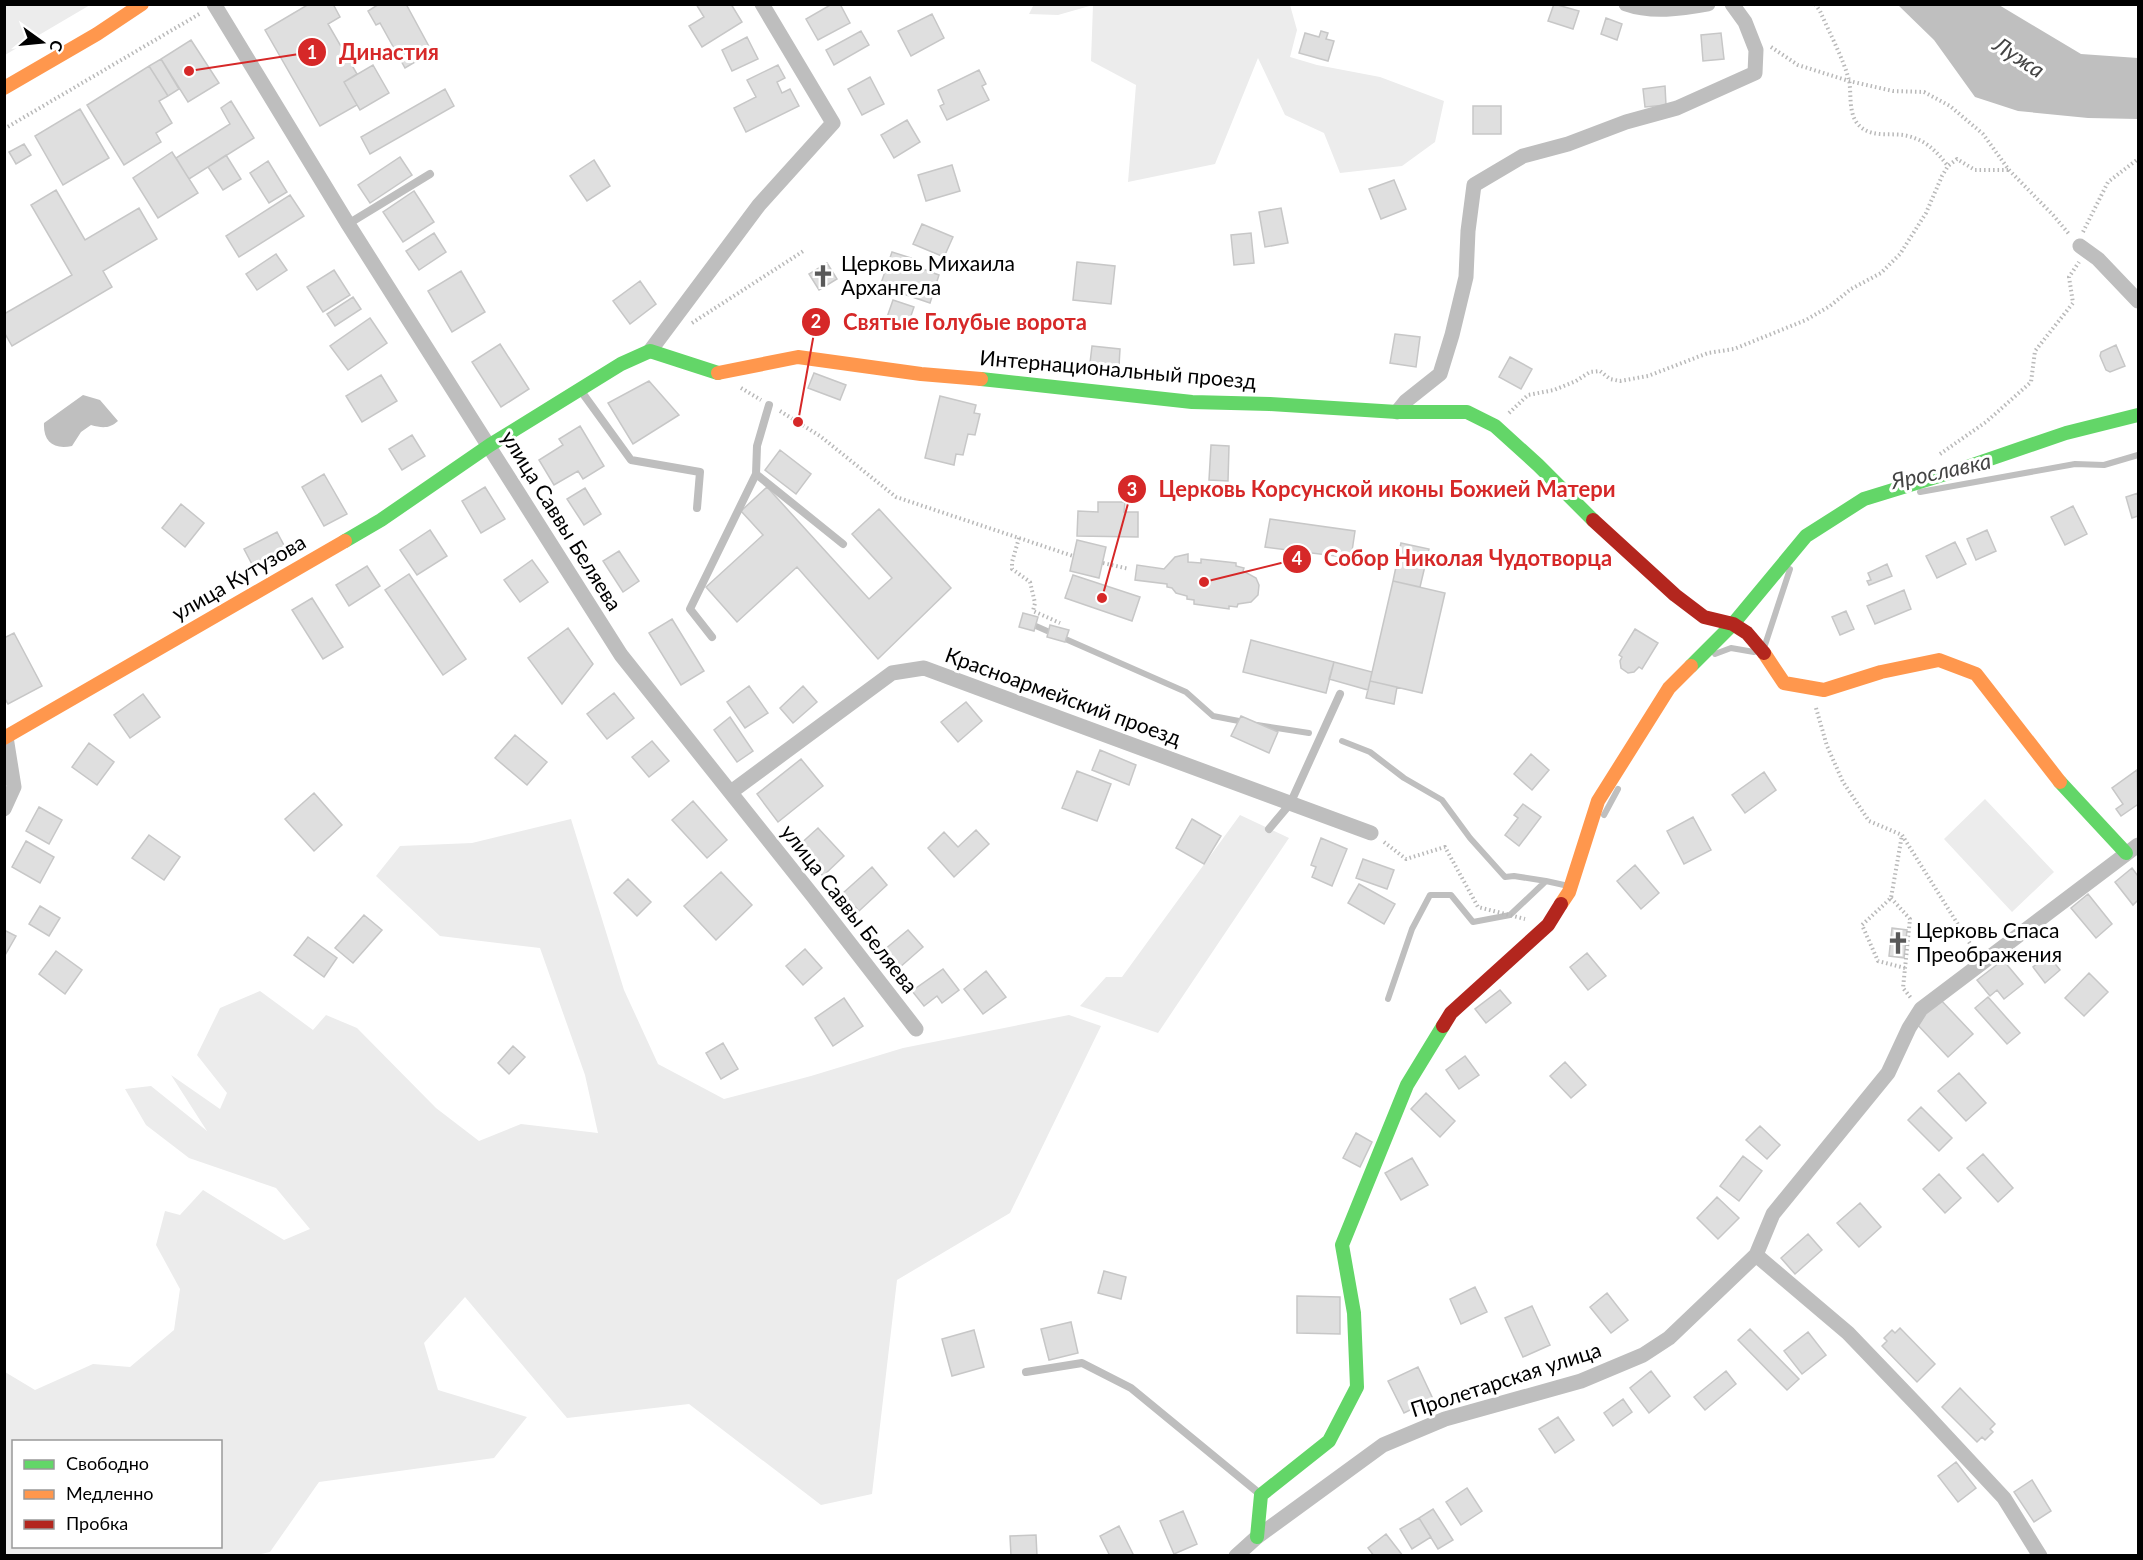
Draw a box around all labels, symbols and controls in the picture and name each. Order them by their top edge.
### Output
north arrow [12,12,72,72]
water label: Лужа [1988,30,2050,83]
callout: Династия [297,32,451,72]
text: С [46,38,68,54]
text: Династия [339,38,439,65]
text: 1 [307,41,317,63]
place label: Церковь Михаила Архангела [841,250,1015,299]
church icon: Церковь Михаила Архангела [810,263,836,289]
callout: Святые Голубые ворота [801,302,1099,342]
text: Святые Голубые ворота [843,308,1087,335]
text: 2 [811,310,821,332]
street label: Интернациональный проезд [979,344,1258,393]
street label: улица Саввы Беляева [497,426,628,615]
water label: Ярославка [1888,447,1993,494]
callout: Церковь Корсунской иконы Божией Матери [1117,469,1628,509]
text: Церковь Корсунской иконы Божией Матери [1158,475,1616,502]
text: 3 [1127,478,1137,500]
street label: улица Кутузова [167,528,310,625]
callout: Собор Николая Чудотворца [1282,539,1624,579]
text: Собор Николая Чудотворца [1324,544,1612,571]
text: 4 [1292,547,1302,569]
street label: Красноармейский проезд [942,641,1185,750]
street label: улица Саввы Беляева [777,819,924,997]
place label: Церковь Спаса Преображения [1916,917,2062,966]
church icon: Церковь Спаса Преображения [1885,930,1911,956]
street label: Пролетарская улица [1407,1336,1604,1421]
legend [12,1440,222,1548]
text: Свободно [66,1452,149,1474]
text: Медленно [66,1482,154,1504]
text: Пробка [66,1512,128,1534]

